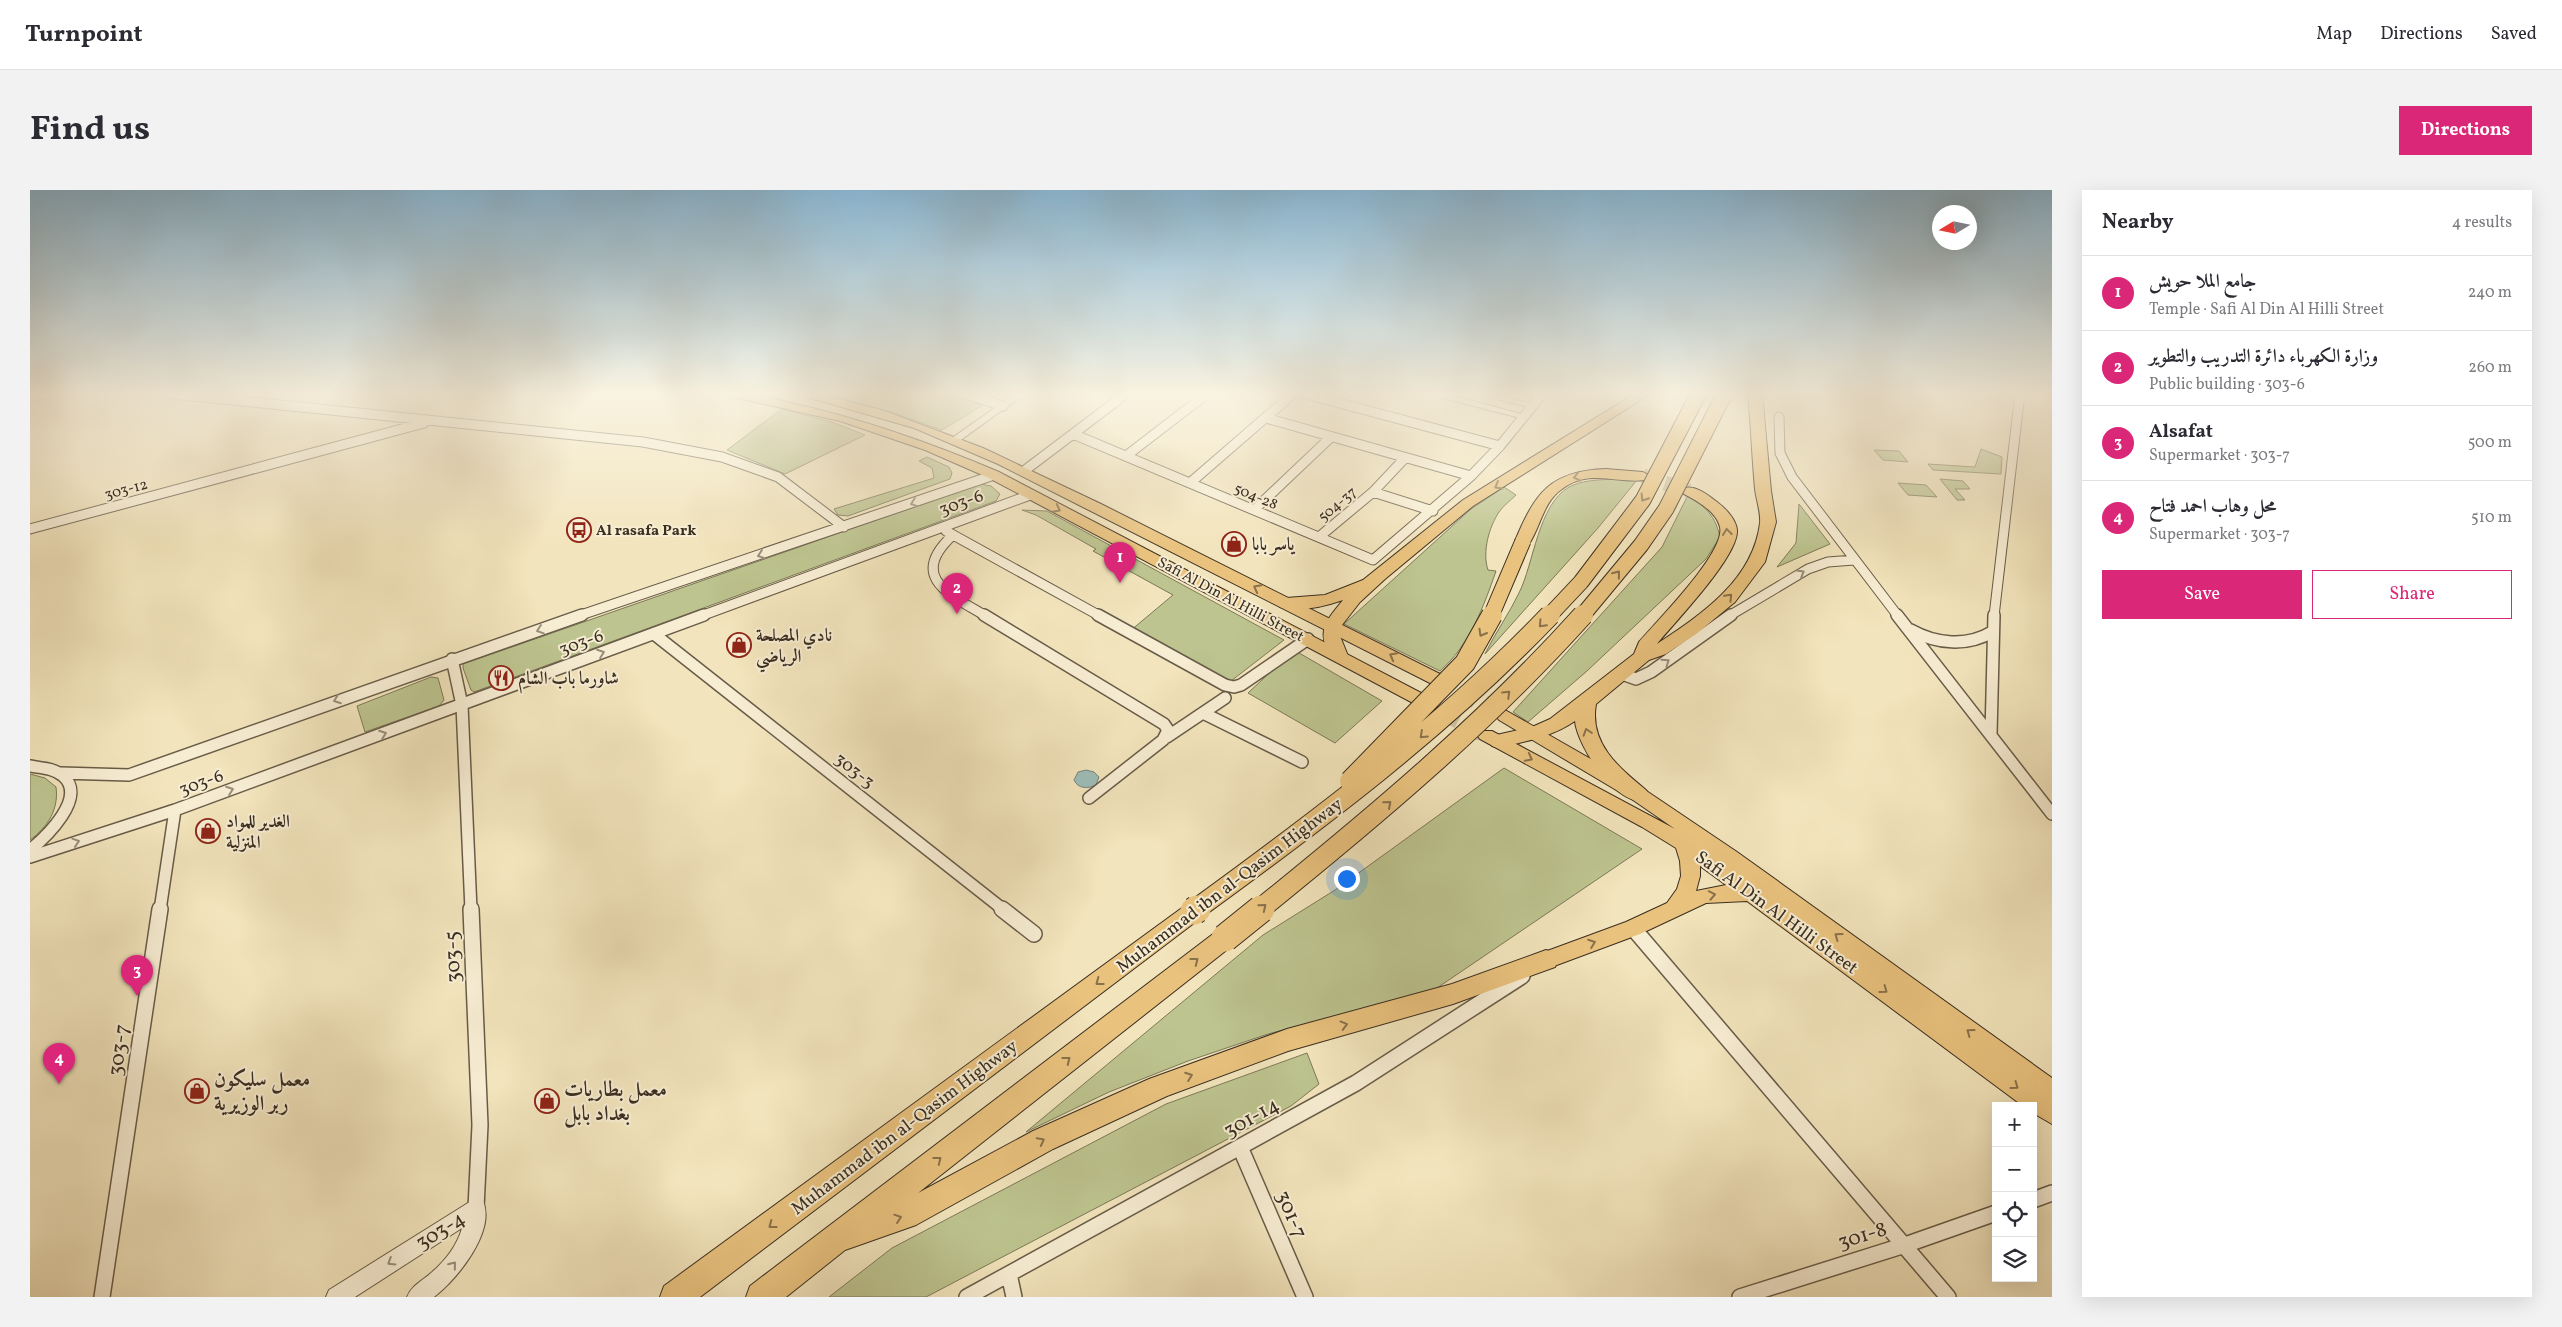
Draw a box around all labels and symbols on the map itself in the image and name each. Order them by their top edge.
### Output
north arrow [1932,205,1977,250]
one-way arrow [1573,471,1582,482]
street label: 303-12 [102,475,150,506]
street label: 504-28 [1230,479,1281,516]
one-way arrow [1495,479,1504,489]
street label: 504-37 [1314,483,1362,528]
street label: 303-6 [936,484,987,523]
one-way arrow [1640,492,1650,501]
one-way arrow [911,497,919,507]
one-way arrow [1052,503,1061,513]
bus stop icon: Al rasafa Park [566,517,592,543]
place label: Al rasafa Park [596,521,696,542]
one-way arrow [1722,528,1733,536]
shop icon: ياسر بابا [1221,531,1247,557]
place label: ياسر بابا [1252,533,1296,558]
pin: 1 [1104,542,1136,583]
one-way arrow [757,550,765,560]
street label: Safi Al Din Al Hilli Street [1153,553,1307,648]
one-way arrow [1796,570,1805,580]
one-way arrow [1612,571,1621,580]
pin: 2 [941,573,973,614]
one-way arrow [1253,584,1262,594]
one-way arrow [1723,594,1732,603]
one-way arrow [1539,618,1548,627]
one-way arrow [537,624,545,634]
street label: 303-6 [556,624,607,663]
place label: نادي المصلحة الرياضي [756,624,832,673]
one-way arrow [1478,628,1488,637]
shop icon: نادي المصلحة الرياضي [726,632,752,658]
one-way arrow [596,649,605,659]
one-way arrow [1389,652,1398,662]
one-way arrow [1660,659,1670,668]
restaurant icon: شاورما باب الشام [488,665,514,691]
place label: شاورما باب الشام [518,667,619,694]
one-way arrow [1502,691,1511,700]
one-way arrow [334,695,342,705]
one-way arrow [1582,728,1592,737]
one-way arrow [1420,729,1429,738]
one-way arrow [378,730,386,740]
street label: 303-3 [829,747,880,795]
one-way arrow [1524,751,1533,761]
street label: 303-6 [176,764,227,803]
one-way arrow [225,786,234,796]
street label: Muhammad ibn al-Qasim Highway [1111,792,1349,980]
one-way arrow [1382,801,1391,810]
place label: الغدير للمواد المنزلية [226,810,290,856]
shop icon: الغدير للمواد المنزلية [195,818,221,844]
one-way arrow [72,838,80,848]
street label: Safi Al Din Al Hilli Street [1690,846,1863,981]
your location [1334,866,1360,892]
one-way arrow [1708,890,1716,900]
one-way arrow [1257,904,1266,913]
street label: 303-5 [438,930,469,983]
one-way arrow [1835,934,1844,942]
one-way arrow [1587,939,1596,949]
pin: 3 [121,955,153,996]
one-way arrow [1189,958,1199,967]
one-way arrow [1095,976,1105,985]
one-way arrow [1878,984,1888,993]
one-way arrow [1339,1020,1348,1031]
street label: 303-7 [101,1022,137,1078]
one-way arrow [1966,1029,1976,1038]
street label: Muhammad ibn al-Qasim Highway [786,1034,1024,1222]
pin: 4 [43,1043,75,1084]
one-way arrow [1061,1058,1070,1066]
place label: معمل سليكون ربر الوزيرية [214,1066,310,1119]
one-way arrow [1185,1072,1193,1082]
place label: معمل بطاريات بغداد بابل [564,1076,667,1129]
shop icon: معمل سليكون ربر الوزيرية [184,1078,210,1104]
one-way arrow [2009,1080,2019,1089]
shop icon: معمل بطاريات بغداد بابل [534,1088,560,1114]
street label: 301-14 [1218,1091,1285,1146]
one-way arrow [1036,1137,1045,1147]
one-way arrow [932,1157,941,1165]
street label: 301-7 [1268,1186,1314,1243]
street label: 303-4 [410,1205,471,1258]
one-way arrow [893,1214,901,1224]
street label: 301-8 [1834,1215,1891,1258]
one-way arrow [768,1219,778,1228]
one-way arrow [387,1256,396,1265]
one-way arrow [448,1262,456,1271]

